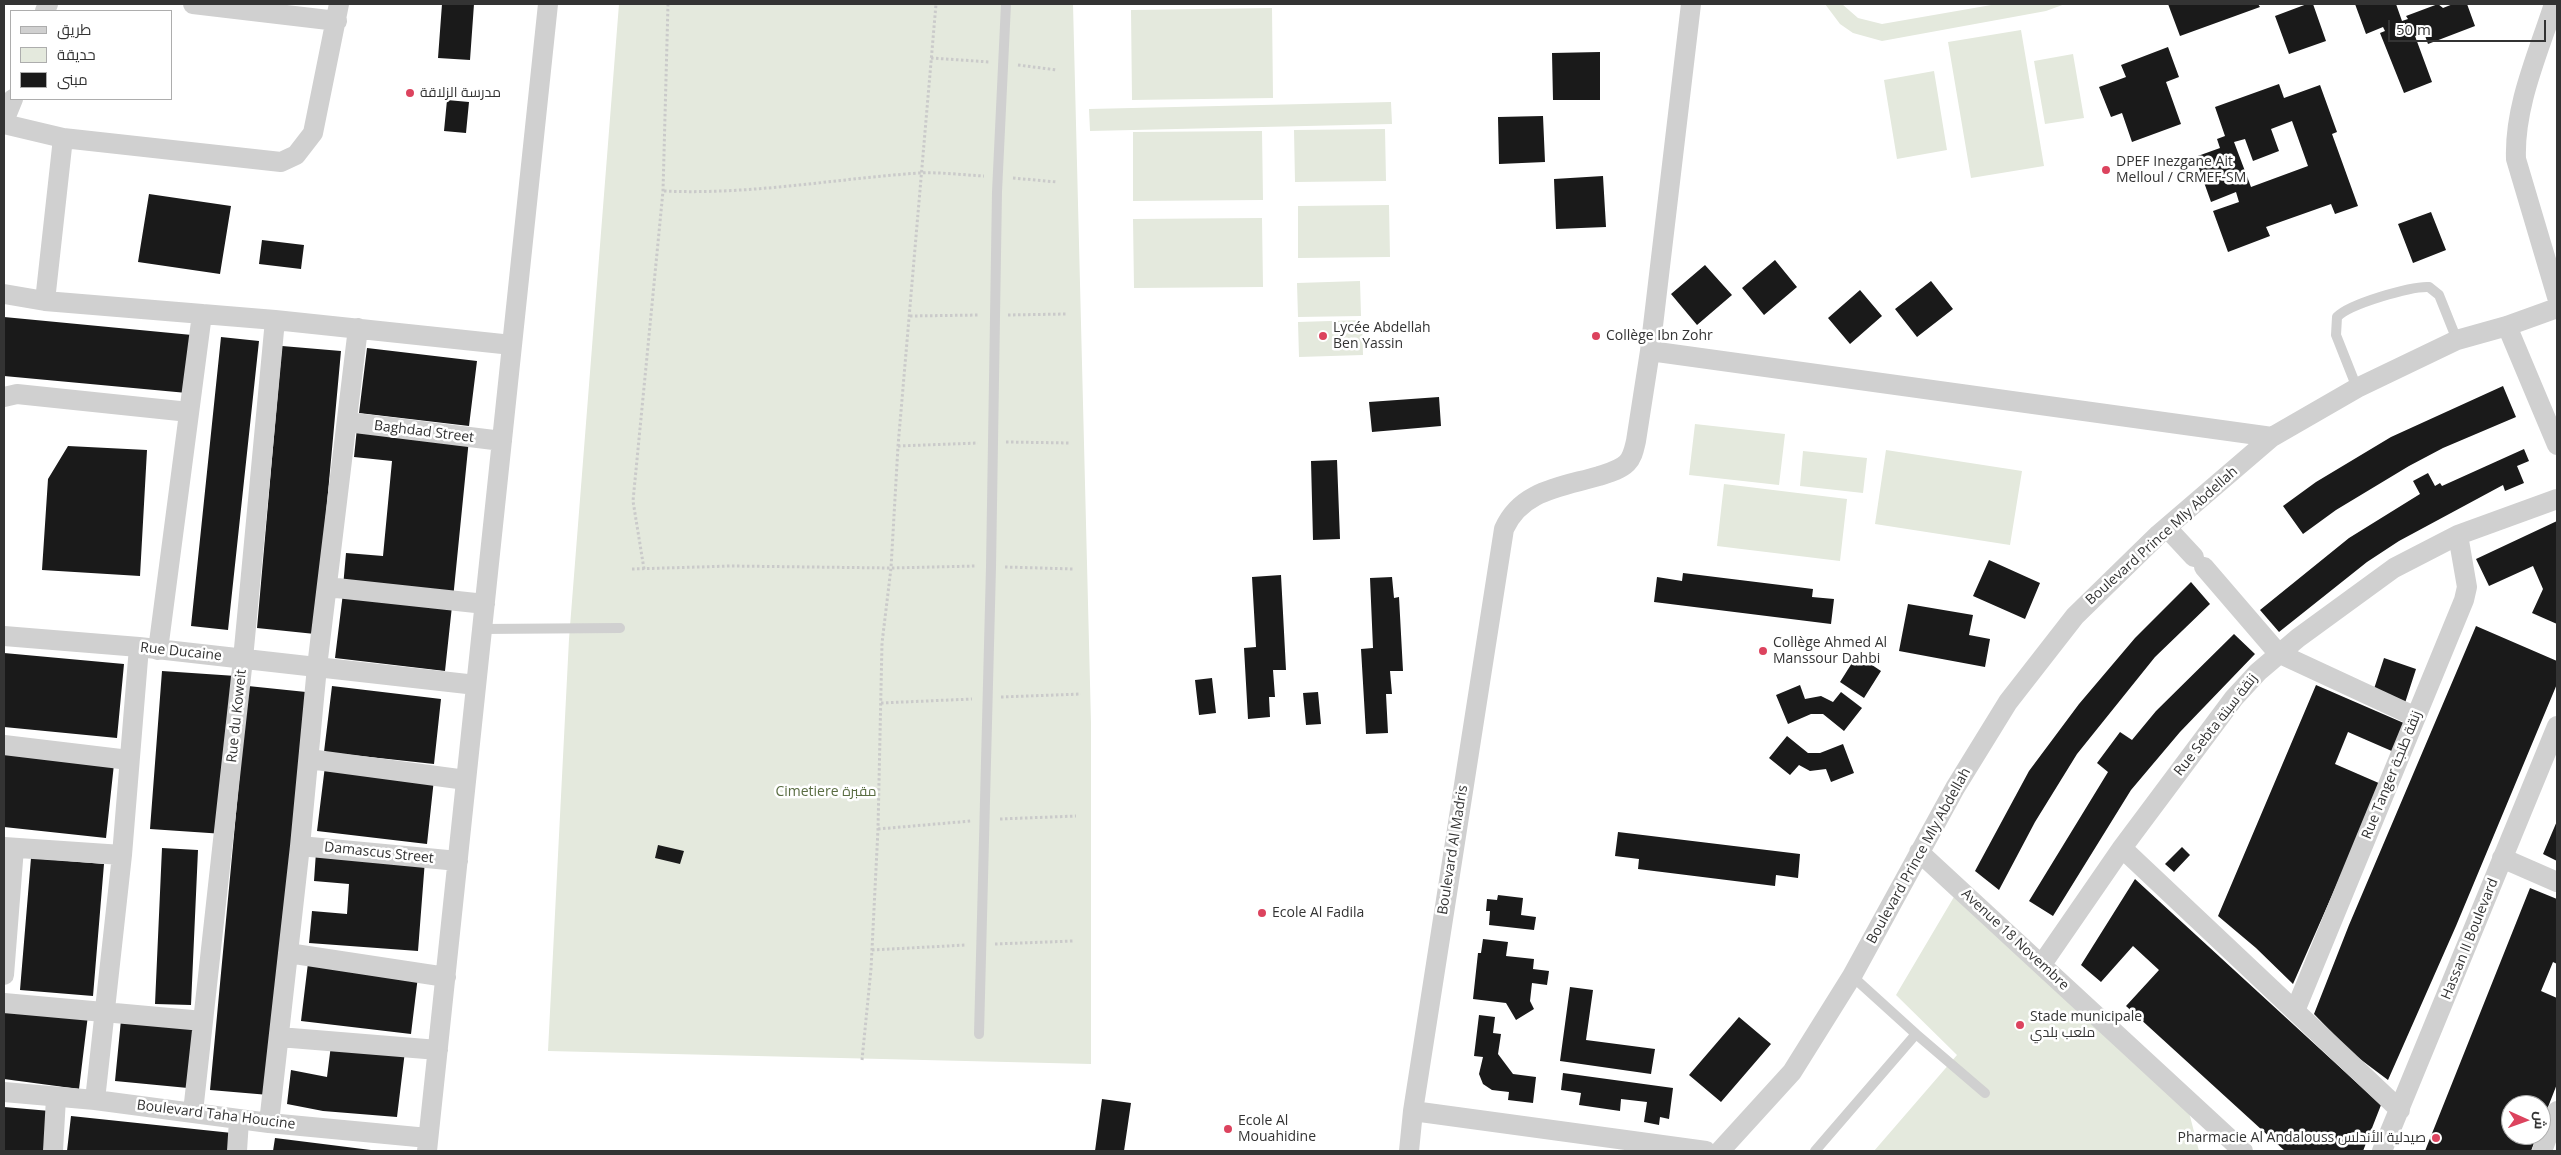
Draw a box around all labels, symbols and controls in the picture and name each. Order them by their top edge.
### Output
legend [10,10,172,100]
scale bar [2391,10,2548,42]
text: طريق [57,19,91,39]
text: 50 m [2396,19,2431,39]
text: حديقة [57,44,96,64]
text: مبنى [57,69,88,89]
place label: مدرسة الزلاقة [420,85,501,101]
marker: مدرسة الزلاقة [404,87,416,99]
place label: DPEF Inezgane Ait Melloul / CRMEF-SM [2116,154,2246,186]
marker: DPEF Inezgane Ait Melloul / CRMEF-SM [2100,164,2112,176]
place label: Lycée Abdellah Ben Yassin [1333,320,1431,352]
place label: Collège Ibn Zohr [1606,328,1713,344]
marker: Lycée Abdellah Ben Yassin [1317,330,1329,342]
marker: Collège Ibn Zohr [1590,330,1602,342]
street label: Baghdad Street [373,418,475,446]
street label: Boulevard Prince Mly Abdellah [2083,463,2241,609]
place label: Collège Ahmed Al Manssour Dahbi [1773,635,1887,668]
street label: Rue Ducaine [139,639,223,665]
marker: Collège Ahmed Al Manssour Dahbi [1757,645,1769,657]
street label: Rue du Koweit [224,669,250,763]
street label: Rue Sebta زنقة سبتة [2171,670,2261,780]
street label: Rue Tanger زنقة طنجة [2359,708,2425,842]
street label: Boulevard Prince Mly Abdellah [1863,765,1975,947]
park label: Cimetiere مقبرة [775,784,877,800]
street label: Boulevard Al Madris [1434,784,1472,916]
street label: Damascus Street [323,839,435,867]
street label: Hassan II Boulevard [2438,876,2502,1002]
street label: Avenue 18 Novembre [1958,886,2072,994]
place label: Ecole Al Fadila [1272,905,1364,921]
marker: Ecole Al Fadila [1256,907,1268,919]
place label: Stade municipale ملعب بلدي [2030,1009,2142,1042]
marker: Stade municipale ملعب بلدي [2014,1019,2026,1031]
north arrow [2501,1095,2551,1145]
street label: Boulevard Taha Houcine [136,1097,296,1133]
text: ش [2531,1111,2550,1130]
place label: Ecole Al Mouahidine [1238,1113,1316,1146]
marker: Ecole Al Mouahidine [1222,1123,1234,1135]
place label: Pharmacie Al Andalouss صيدلية الأندلس [2178,1130,2426,1146]
marker: Pharmacie Al Andalouss صيدلية الأندلس [2430,1132,2442,1144]

